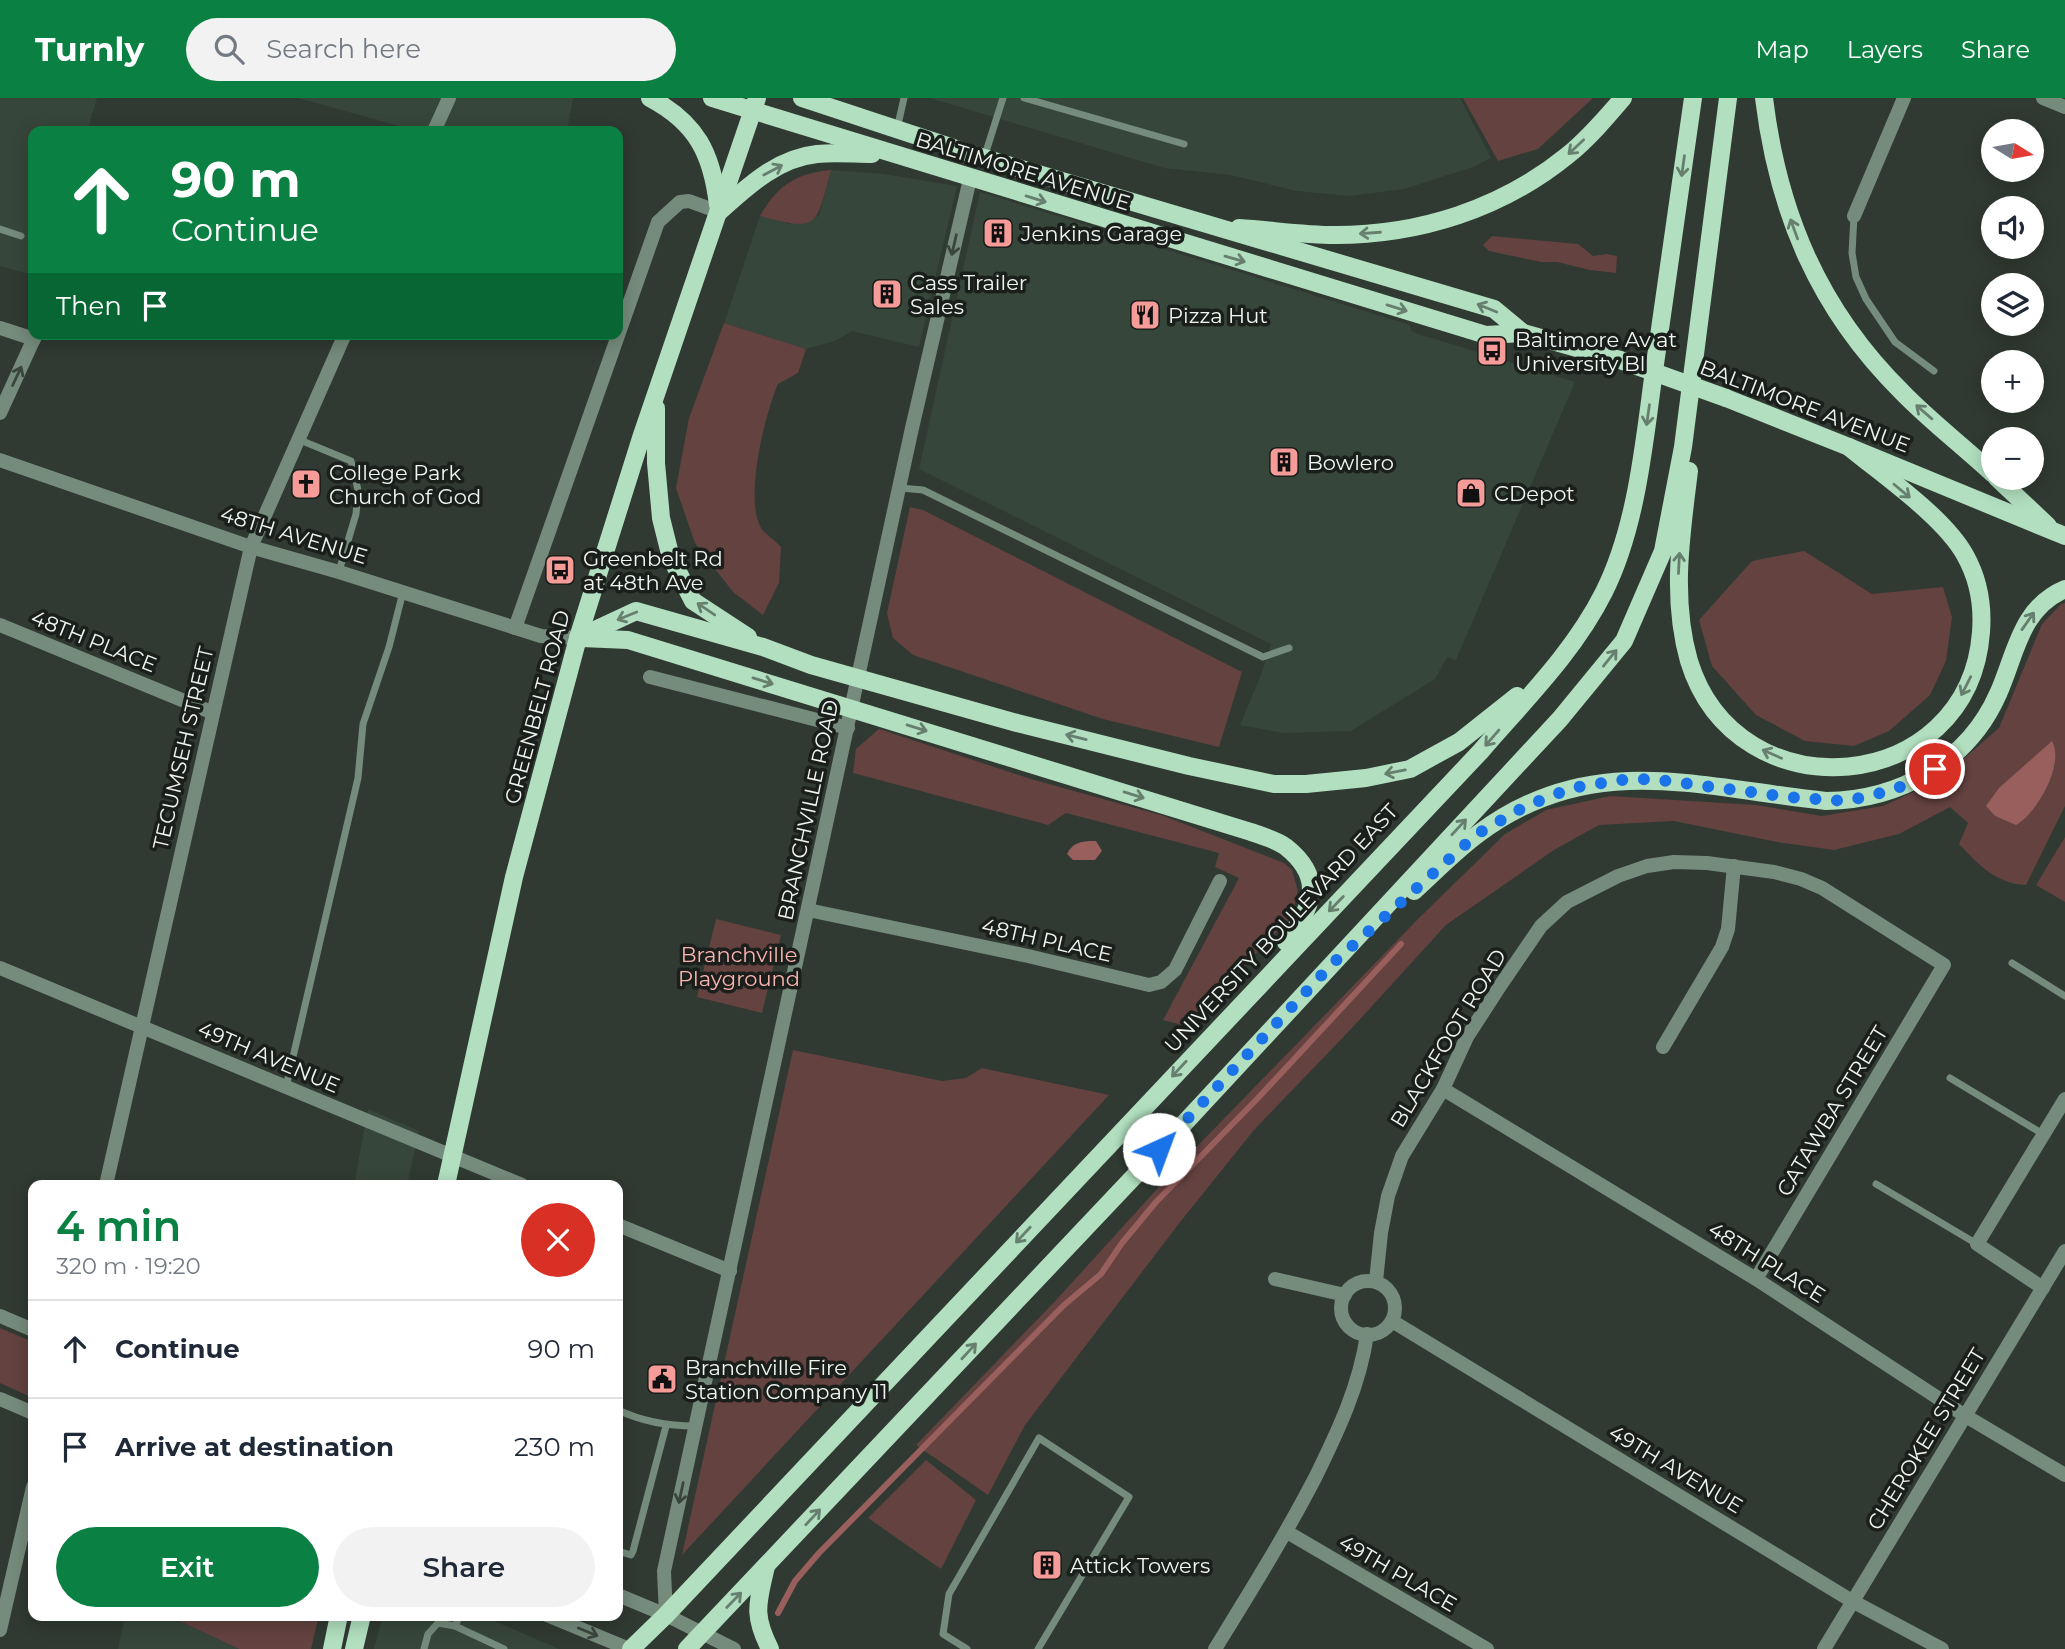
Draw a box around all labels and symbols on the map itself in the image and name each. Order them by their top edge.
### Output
north arrow [1981,119,2044,182]
street label: BALTIMORE AVENUE [913,126,1133,216]
one-way arrow [1568,139,1585,156]
one-way arrow [1677,154,1690,176]
one-way arrow [762,163,782,177]
one-way arrow [1024,193,1046,206]
building icon: Jenkins Garage [981,216,1015,250]
one-way arrow [1787,218,1799,240]
place label: Jenkins Garage [1020,221,1182,246]
one-way arrow [1359,226,1382,239]
one-way arrow [947,233,961,256]
one-way arrow [1223,253,1246,266]
place label: Cass Trailer Sales [910,270,1027,319]
building icon: Cass Trailer Sales [870,277,904,311]
restaurant icon: Pizza Hut [1128,298,1162,332]
one-way arrow [1477,300,1498,313]
place label: Pizza Hut [1168,303,1268,328]
one-way arrow [1386,303,1408,315]
place label: Baltimore Av at University Bl [1515,327,1677,376]
bus stop icon: Baltimore Av at University Bl [1475,334,1509,368]
street label: BALTIMORE AVENUE [1697,354,1913,458]
one-way arrow [11,366,24,387]
one-way arrow [1641,403,1654,426]
one-way arrow [1915,404,1933,420]
building icon: Bowlero [1267,445,1301,479]
place label: Bowlero [1307,450,1394,475]
place label: College Park Church of God [329,460,481,509]
church icon: College Park Church of God [289,467,323,501]
shop icon: CDepot [1454,476,1488,510]
place label: CDepot [1494,481,1575,506]
one-way arrow [1892,483,1910,498]
street label: 48TH AVENUE [217,501,371,569]
place label: Greenbelt Rd at 48th Ave [583,546,723,595]
one-way arrow [1672,552,1685,575]
bus stop icon: Greenbelt Rd at 48th Ave [543,553,577,587]
one-way arrow [697,602,716,617]
street label: 48TH PLACE [28,605,160,677]
street label: GREENBELT ROAD [499,607,575,807]
one-way arrow [617,610,638,623]
one-way arrow [2021,612,2035,631]
street label: TECUMSEH STREET [148,644,218,852]
one-way arrow [1602,649,1618,667]
one-way arrow [752,675,774,688]
one-way arrow [1959,675,1973,696]
street label: BRANCHVILLE ROAD [772,697,844,923]
one-way arrow [906,722,928,735]
one-way arrow [1484,729,1500,747]
one-way arrow [1065,730,1087,743]
pin [1905,739,1965,799]
one-way arrow [1762,747,1784,760]
one-way arrow [1384,766,1407,780]
one-way arrow [1123,790,1145,803]
street label: UNIVERSITY BOULEVARD EAST [1159,799,1403,1057]
one-way arrow [1451,818,1467,836]
one-way arrow [1327,895,1344,912]
street label: 48TH PLACE [979,913,1115,967]
park label: Branchville Playground [678,942,800,991]
street label: BLACKFOOT ROAD [1385,944,1511,1132]
street label: 49TH AVENUE [195,1016,343,1098]
street label: CATAWBA STREET [1771,1021,1893,1201]
one-way arrow [1171,1060,1188,1077]
position arrow [1122,1112,1196,1186]
street label: 48TH PLACE [1704,1216,1830,1308]
one-way arrow [1015,1226,1032,1243]
one-way arrow [960,1343,977,1360]
street label: CHEROKEE STREET [1862,1344,1990,1534]
place label: Branchville Fire Station Company 11 [685,1355,888,1404]
public building icon: Branchville Fire Station Company 11 [645,1362,679,1396]
street label: 49TH AVENUE [1605,1419,1747,1519]
one-way arrow [674,1481,688,1504]
one-way arrow [804,1509,821,1526]
street label: 49TH PLACE [1335,1529,1461,1617]
building icon: Attick Towers [1030,1548,1064,1582]
place label: Attick Towers [1070,1553,1210,1578]
one-way arrow [726,1591,742,1609]
one-way arrow [576,1626,598,1639]

